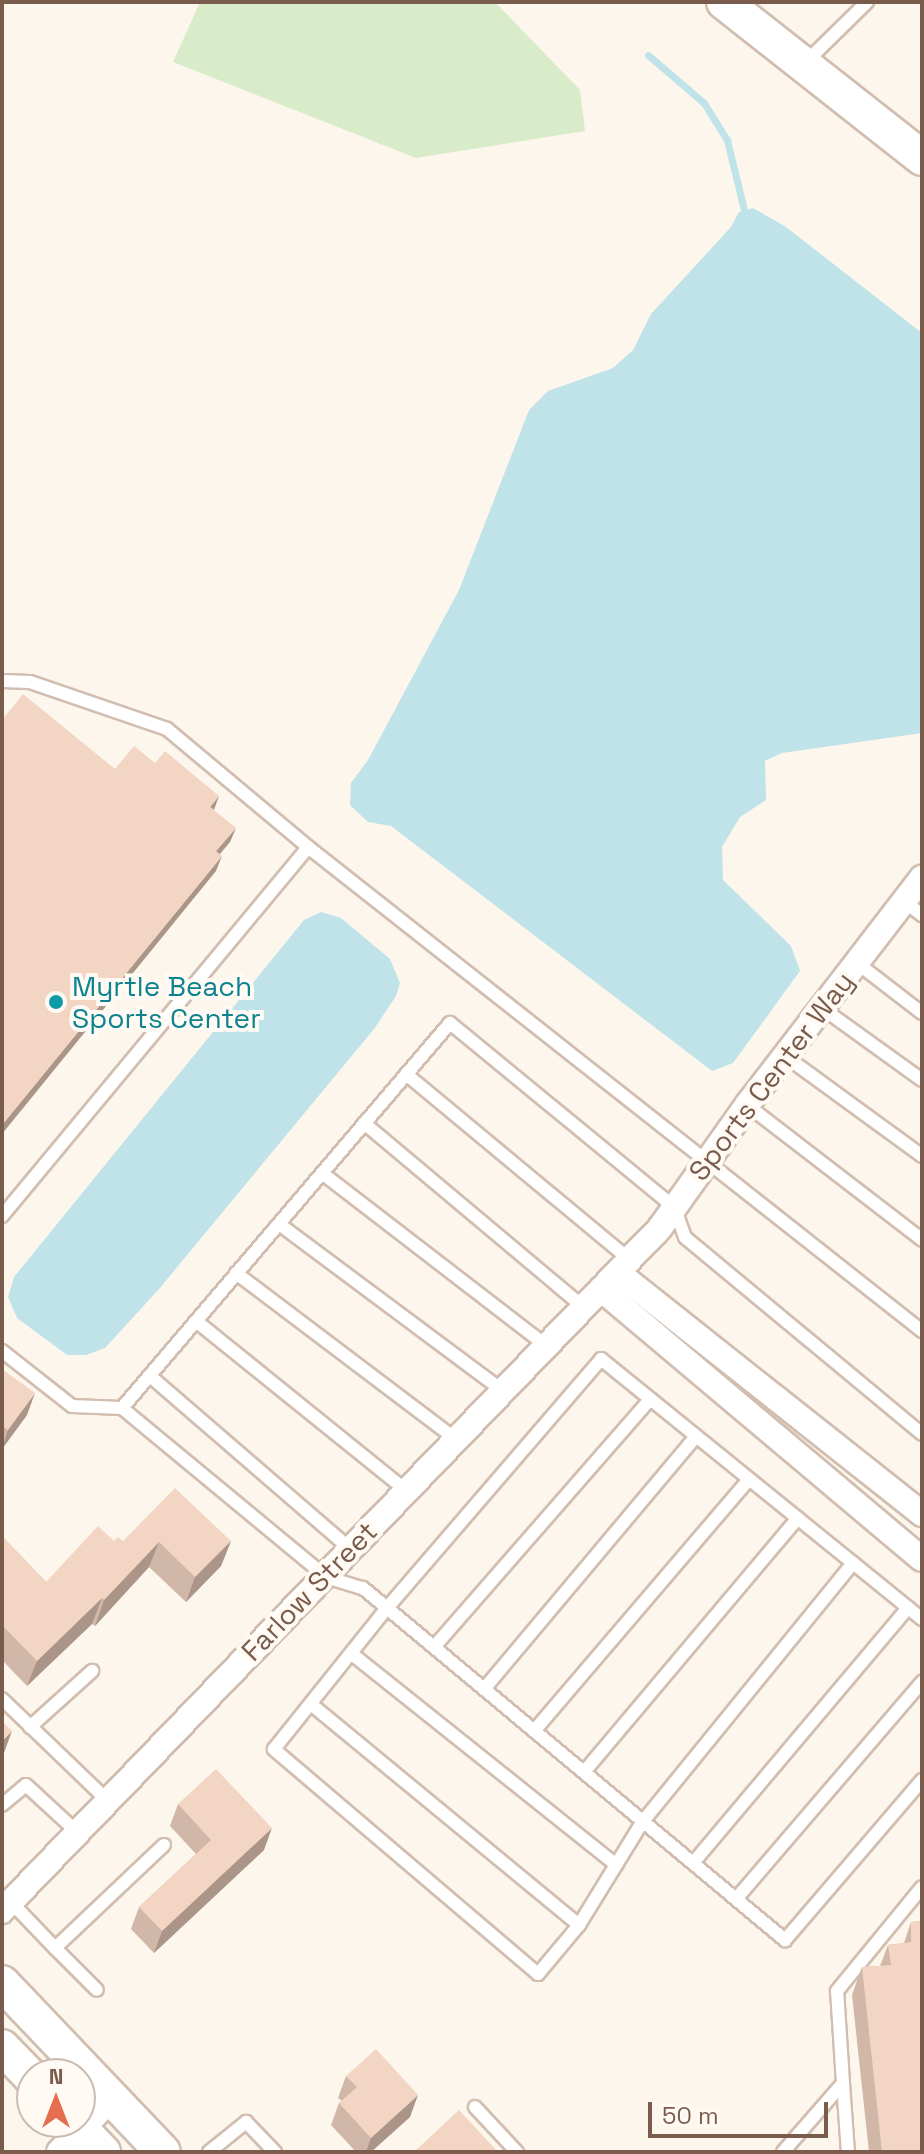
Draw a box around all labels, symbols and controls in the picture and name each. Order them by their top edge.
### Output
street label: Sports Center Way [681,965,861,1187]
place label: Myrtle Beach Sports Center [72,969,261,1035]
marker: Myrtle Beach Sports Center [47,993,65,1011]
street label: Farlow Street [234,1514,384,1668]
north arrow [16,2058,96,2138]
text: N [49,2062,63,2090]
scale bar [652,2086,832,2136]
text: 50 m [662,2100,719,2131]

